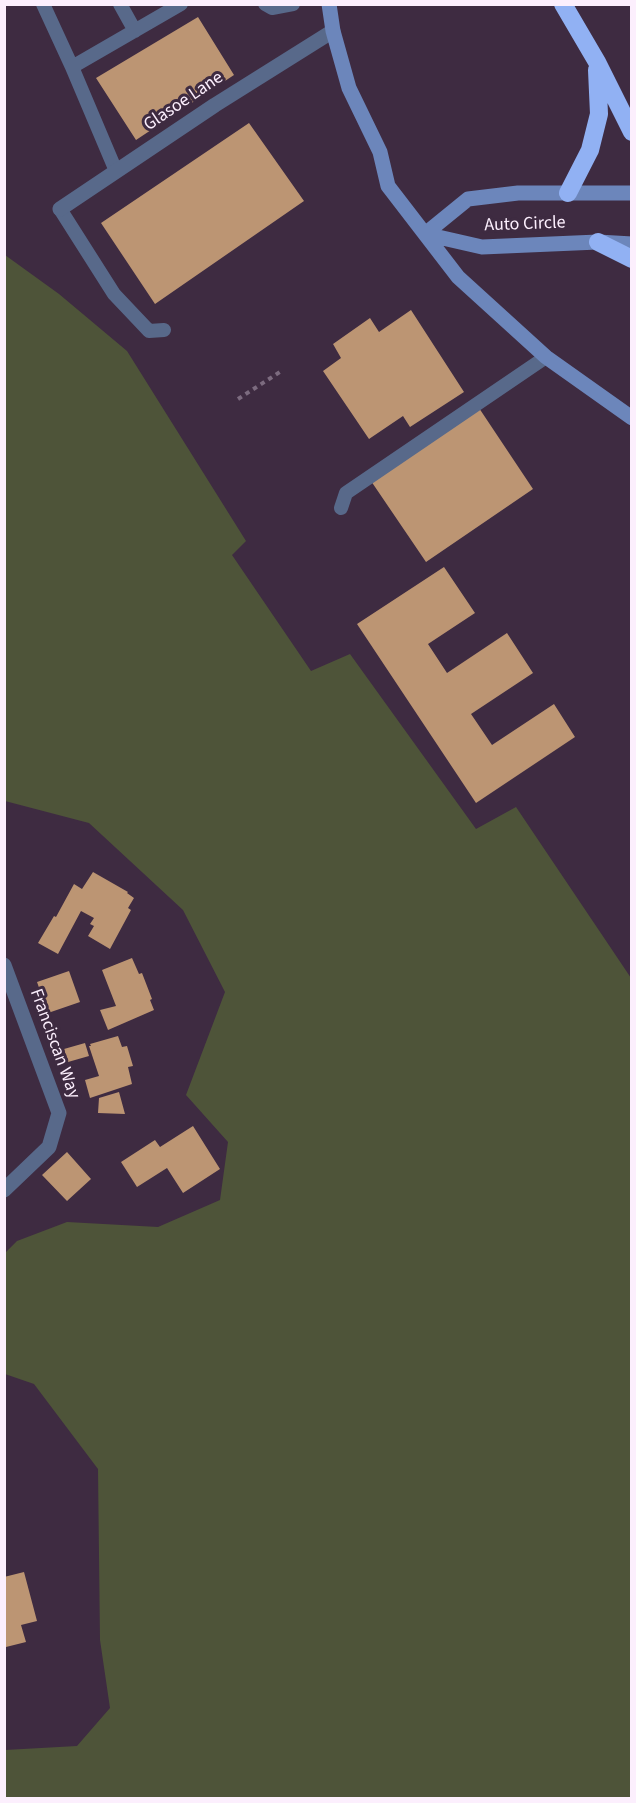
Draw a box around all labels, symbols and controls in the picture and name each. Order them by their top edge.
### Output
street label: Glasoe Lane [140,68,228,136]
street label: Auto Circle [484,213,566,237]
street label: Franciscan Way [24,986,84,1102]

